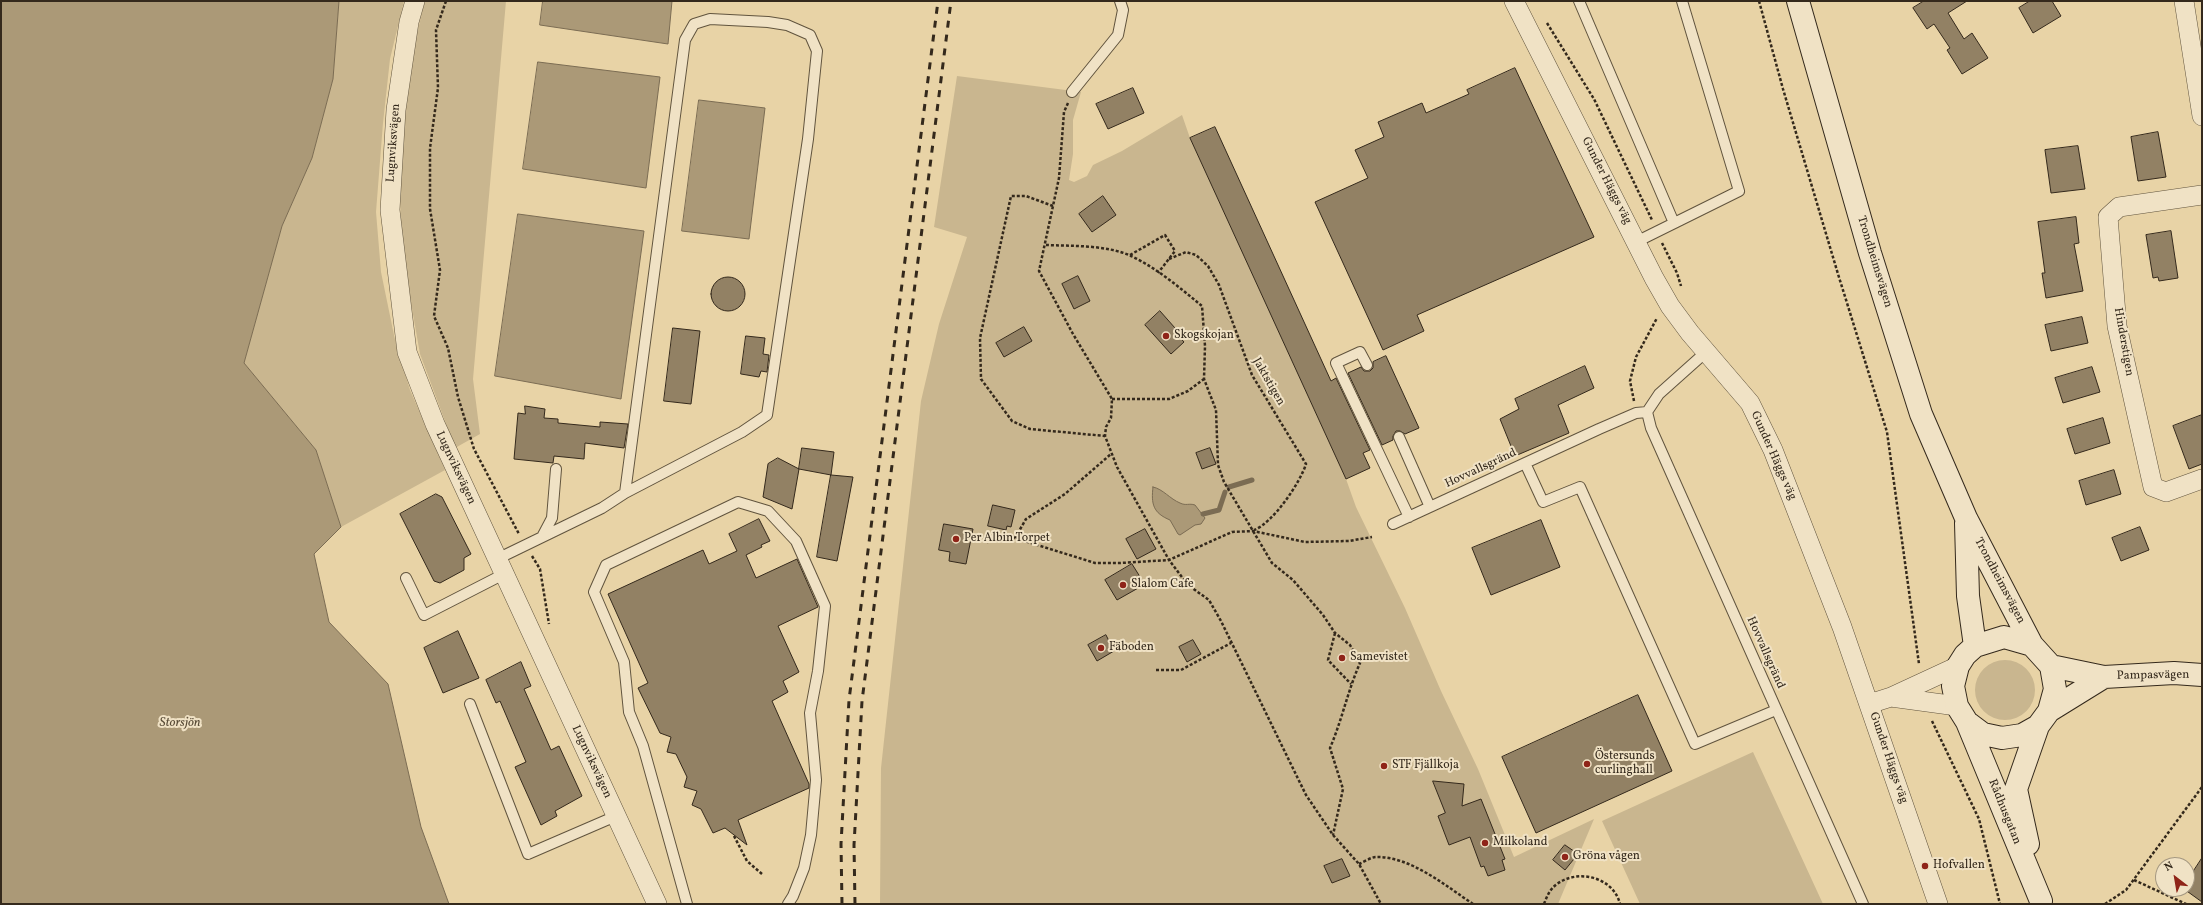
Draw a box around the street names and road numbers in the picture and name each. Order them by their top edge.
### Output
street label: Lugnviksvägen [384,103,404,183]
street label: Gunder Häggs väg [1578,135,1634,227]
street label: Trondheimsvägen [1853,214,1895,310]
street label: Hinderstigen [2110,307,2136,377]
street label: Jaktstigen [1249,356,1287,408]
street label: Gunder Häggs väg [1747,409,1799,503]
street label: Lugnviksvägen [432,429,478,507]
street label: Hovvallsgränd [1443,446,1519,492]
street label: Trondheimsvägen [1970,536,2028,626]
street label: Hovvallsgränd [1743,615,1787,691]
street label: Pampasvägen [2117,668,2189,684]
street label: Gunder Häggs väg [1866,710,1910,806]
street label: Lugnviksvägen [568,723,614,801]
street label: Rådhusgatan [1984,777,2024,847]

